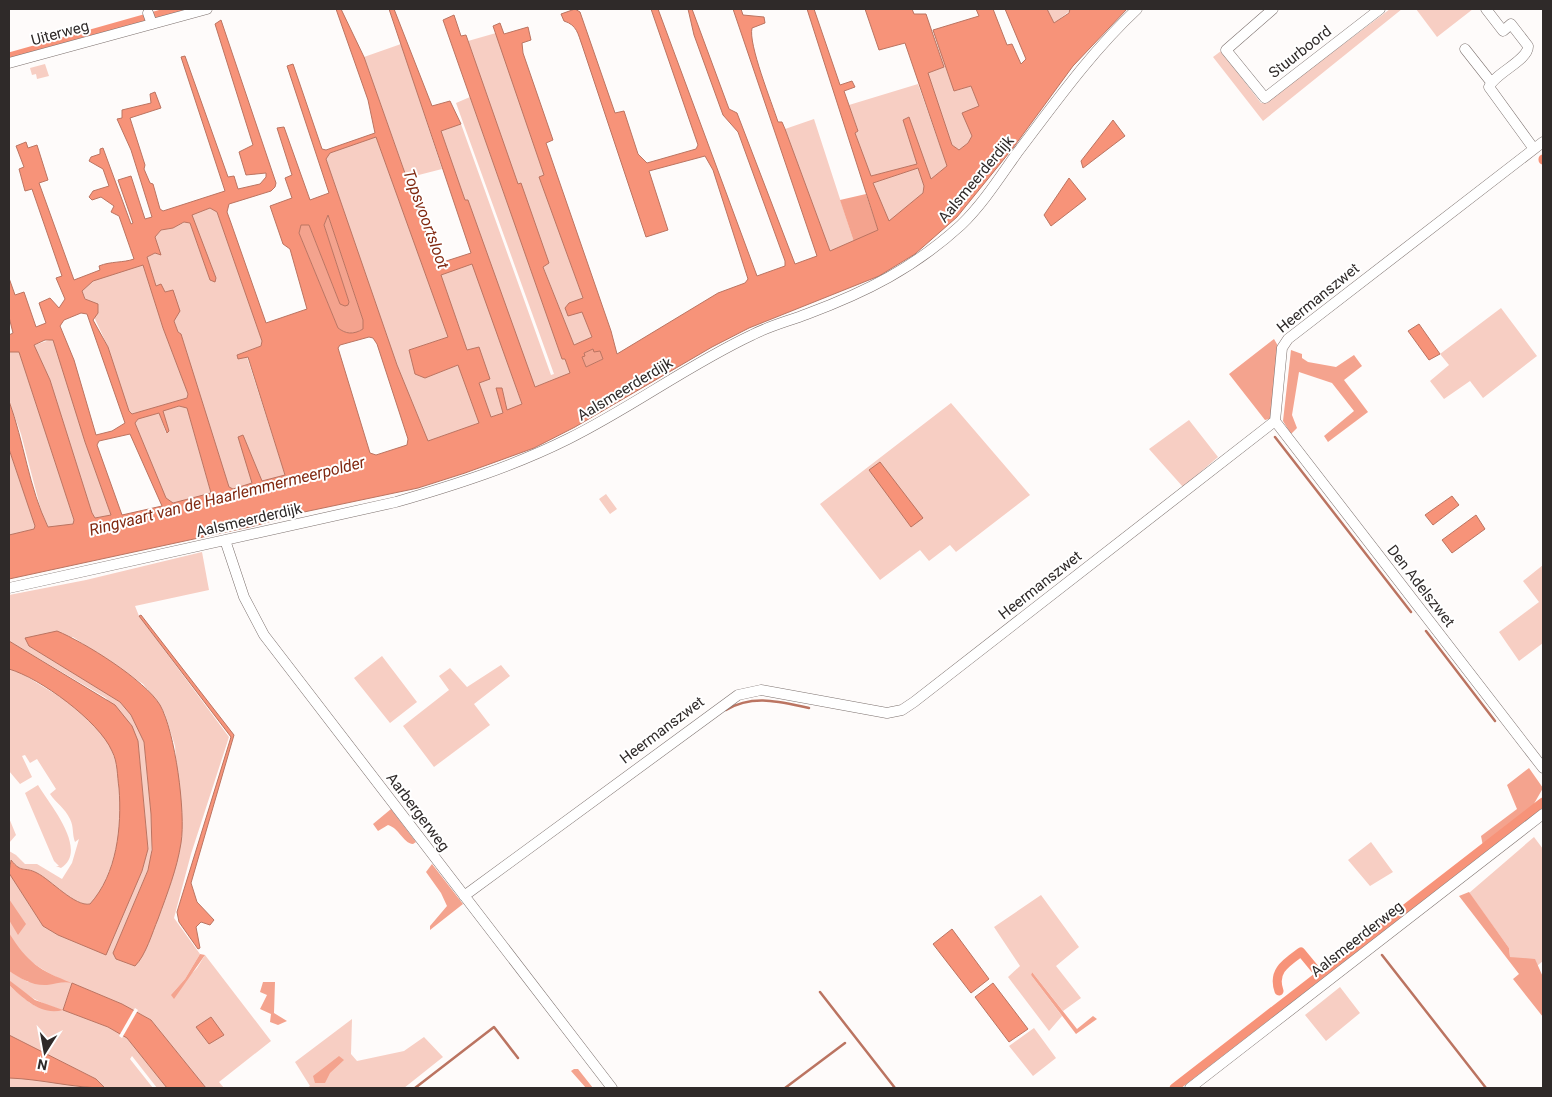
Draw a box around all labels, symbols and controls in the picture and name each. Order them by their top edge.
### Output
street label: Uiterweg [29,17,91,49]
street label: Stuurboord [1265,22,1335,82]
street label: Aalsmeerderdijk [934,132,1018,226]
water label: Topsvoortsloot [399,167,453,272]
street label: Heermanszwet [1273,259,1363,337]
street label: Aalsmeerderdijk [574,353,676,425]
water label: Ringvaart van de Haarlemmermeerpolder [87,452,368,540]
street label: Aalsmeerderdijk [194,499,304,541]
street label: Den Adelszwet [1383,541,1459,631]
street label: Heermanszwet [995,547,1085,623]
street label: Heermanszwet [616,692,708,767]
street label: Aarbergerweg [383,769,453,855]
street label: Aalsmeerderweg [1307,897,1407,981]
north arrow [20,1027,70,1077]
text: N [36,1056,49,1074]

